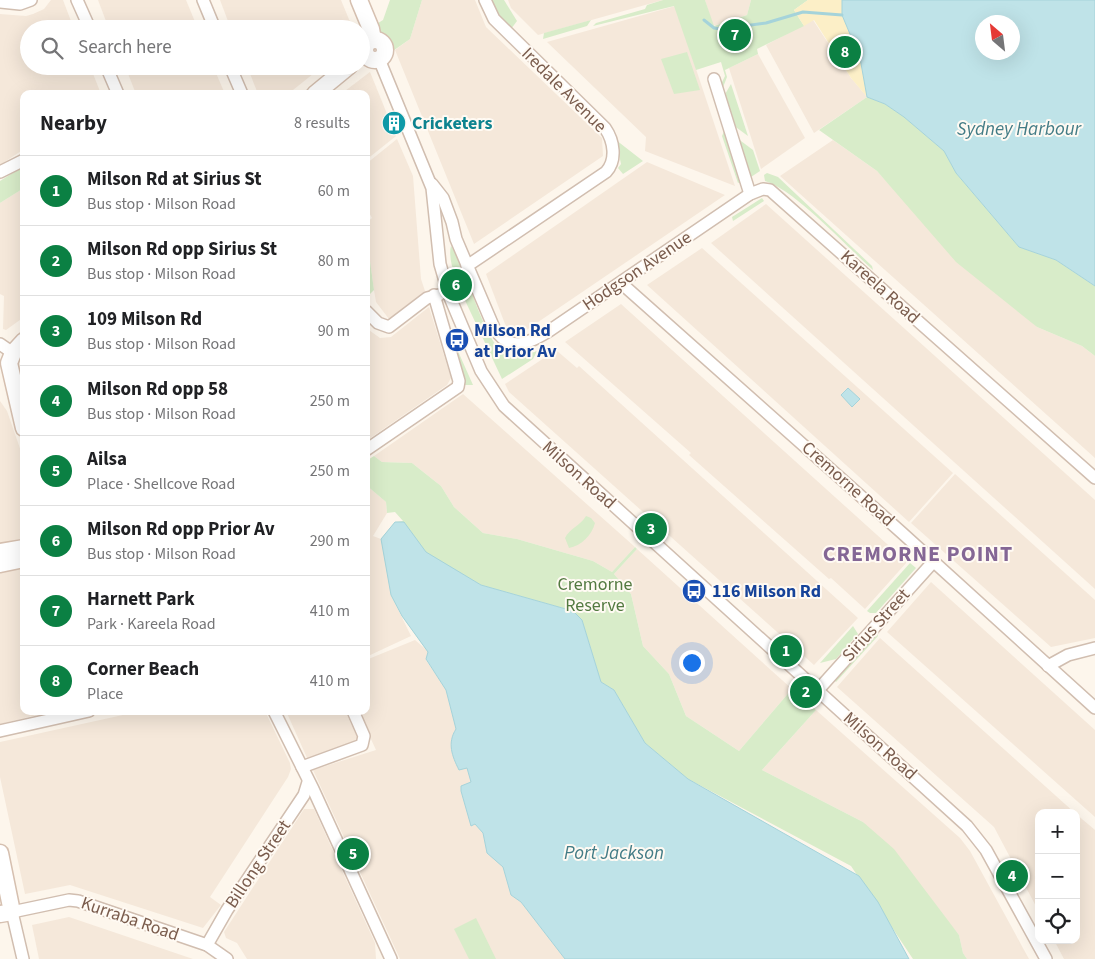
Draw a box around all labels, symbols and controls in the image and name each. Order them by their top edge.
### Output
north arrow [975,15,1020,60]
pin: 7 [719,16,751,54]
search box [20,20,370,75]
pin: 8 [829,33,861,71]
icon: search [38,34,66,62]
text: Search here [78,34,172,61]
street label: Iredale Avenue [516,42,612,138]
text: Nearby [40,108,107,138]
building icon: Cricketers [381,110,407,136]
place label: Cricketers [412,111,492,136]
text: 8 results [294,112,350,134]
water label: Sydney Harbour [957,116,1083,143]
text: Milson Rd at Sirius St [87,166,262,193]
text: 1 [52,180,60,202]
text: 60 m [318,180,350,202]
text: Bus stop · Milson Road [87,193,236,215]
street label: Hodgson Avenue [577,225,697,317]
text: Milson Rd opp Sirius St [87,236,277,263]
street label: Kareela Road [835,244,925,330]
text: 2 [52,250,60,272]
text: 80 m [318,250,350,272]
text: Bus stop · Milson Road [87,263,236,285]
pin: 6 [440,266,472,304]
text: 109 Milson Rd [87,306,202,333]
place label: Milson Rd at Prior Av [474,318,557,364]
text: 3 [52,320,60,342]
text: 90 m [318,320,350,342]
bus stop icon: Milson Rd at Prior Av [444,327,470,353]
text: Bus stop · Milson Road [87,333,236,355]
text: Milson Rd opp 58 [87,376,228,403]
text: 4 [52,390,60,412]
text: 250 m [310,390,350,412]
text: Bus stop · Milson Road [87,403,236,425]
street label: Milson Road [537,435,621,515]
street label: Cremorne Road [796,435,900,533]
text: Ailsa [87,446,127,473]
text: 5 [52,460,60,482]
text: 250 m [310,460,350,482]
text: Place · Shellcove Road [87,473,235,495]
pin: 3 [635,510,667,548]
text: Milson Rd opp Prior Av [87,516,275,543]
text: 6 [52,530,60,552]
text: 290 m [310,530,350,552]
district label: CREMORNE POINT [823,538,1013,570]
text: Bus stop · Milson Road [87,543,236,565]
park label: Cremorne Reserve [558,572,633,618]
bus stop icon: 116 Milson Rd [681,578,707,604]
place label: 116 Milson Rd [712,579,821,604]
street label: Sirius Street [836,583,916,667]
text: Harnett Park [87,586,195,613]
text: 7 [52,600,60,622]
text: 410 m [310,600,350,622]
text: Park · Kareela Road [87,613,216,635]
pin: 1 [770,632,802,670]
your location [679,650,705,676]
text: Corner Beach [87,656,199,683]
text: 8 [52,670,60,692]
text: 410 m [310,670,350,692]
pin: 2 [790,673,822,711]
text: Place [87,683,123,705]
street label: Milson Road [838,706,922,786]
map controls [1035,809,1080,944]
button: + [1035,809,1080,854]
street label: Billong Street [219,815,297,913]
pin: 5 [337,835,369,873]
water label: Port Jackson [564,840,664,867]
button: − [1035,854,1080,899]
pin: 4 [996,857,1028,895]
street label: Kurraba Road [78,891,182,947]
button: locate [1035,899,1080,944]

